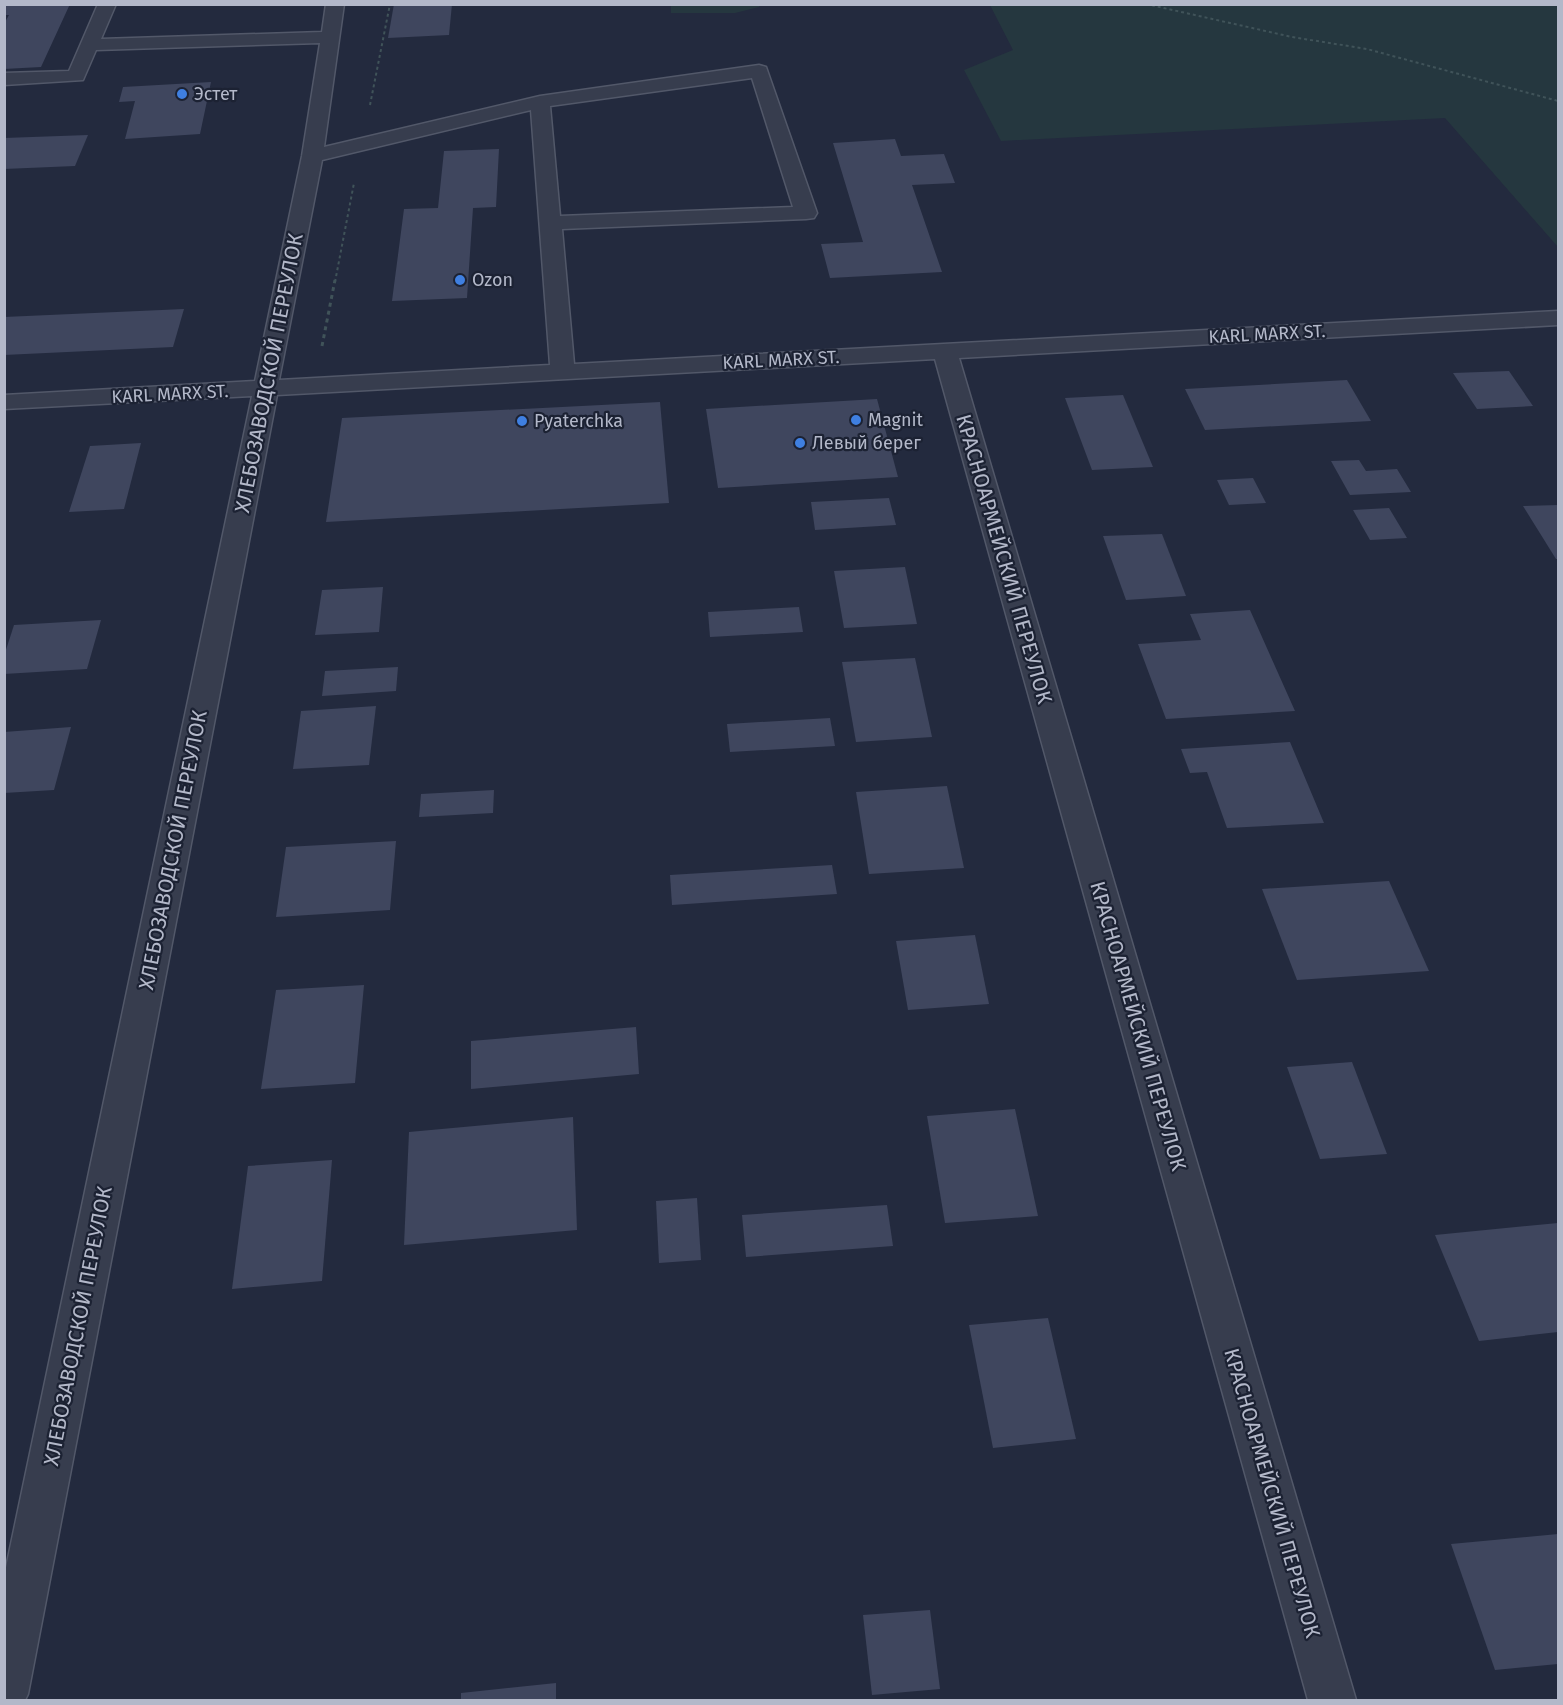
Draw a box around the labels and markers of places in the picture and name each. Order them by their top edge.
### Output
place label: Эстет [194,83,238,105]
marker: Эстет [175,87,189,101]
place label: Ozon [472,269,513,291]
marker: Ozon [453,273,467,287]
place label: Magnit [868,409,924,431]
place label: Pyaterchka [534,410,623,432]
marker: Magnit [849,413,863,427]
marker: Pyaterchka [515,414,529,428]
place label: Левый берег [812,432,921,454]
marker: Левый берег [793,436,807,450]

